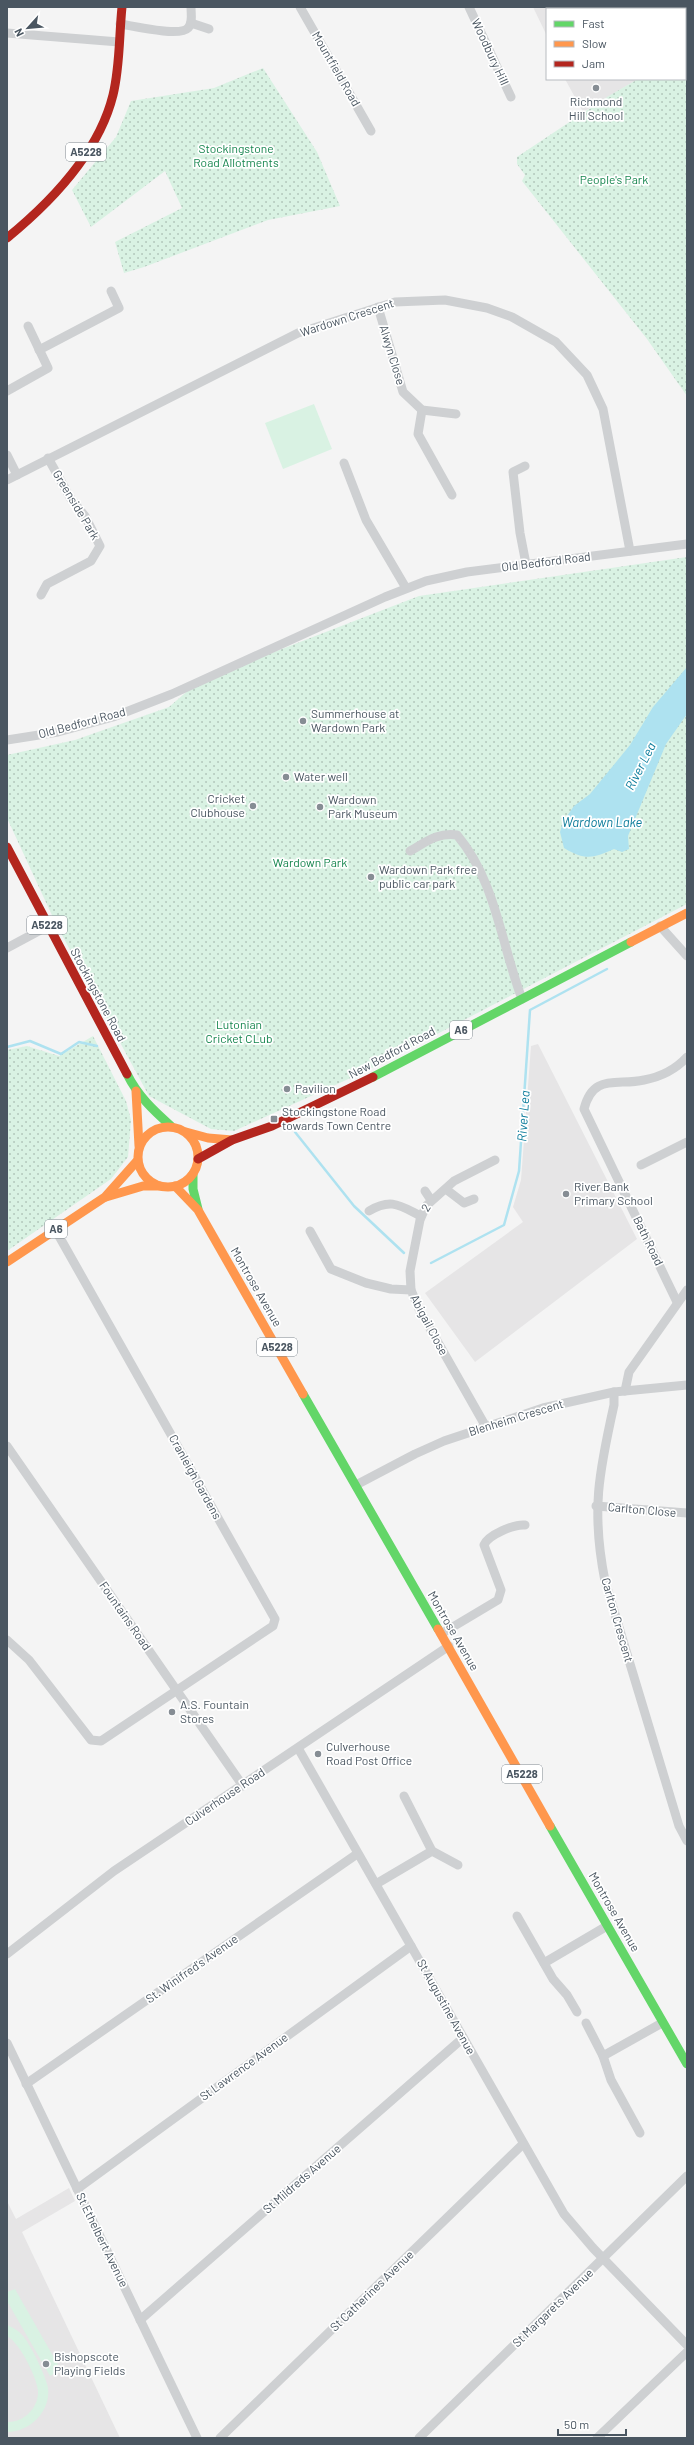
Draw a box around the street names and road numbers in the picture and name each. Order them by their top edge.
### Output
street label: Woodbury Hill [469,16,512,87]
street label: Mountfield Road [310,28,364,109]
road number: A5228 [66,143,106,161]
street label: Wardown Crescent [298,295,395,339]
street label: Alwyn Close [377,323,409,386]
street label: Greenside Park [51,467,103,542]
street label: Old Bedford Road [501,549,591,573]
street label: Old Bedford Road [37,704,127,740]
road number: A5228 [27,916,67,934]
street label: Stockingstone Road [68,945,129,1044]
road number: A6 [450,1021,472,1039]
street label: New Bedford Road [346,1023,437,1081]
street label: 2 [418,1201,433,1214]
street label: Bath Road [631,1214,667,1268]
road number: A6 [45,1220,67,1238]
street label: Montrose Avenue [228,1244,285,1329]
street label: Abigail Close [408,1292,452,1357]
road number: A5228 [257,1338,297,1356]
street label: Blenheim Crescent [467,1396,565,1438]
street label: Cranleigh Gardens [167,1432,225,1521]
street label: Carlton Close [607,1499,677,1519]
street label: Carlton Crescent [599,1576,637,1664]
street label: Fountains Road [97,1578,155,1652]
street label: Montrose Avenue [425,1588,482,1673]
street label: Culverhouse Road [182,1764,267,1828]
road number: A5228 [502,1765,542,1783]
street label: Montrose Avenue [586,1869,643,1954]
street label: St. Winifred's Avenue [143,1931,240,2005]
street label: St Augustine Avenue [415,1956,479,2057]
street label: St Lawrence Avenue [197,2030,290,2103]
street label: St Mildreds Avenue [260,2141,343,2216]
street label: St Ethelbert Avenue [74,2190,132,2289]
street label: St Catherines Avenue [327,2247,416,2334]
street label: St Margarets Avenue [509,2265,595,2349]

